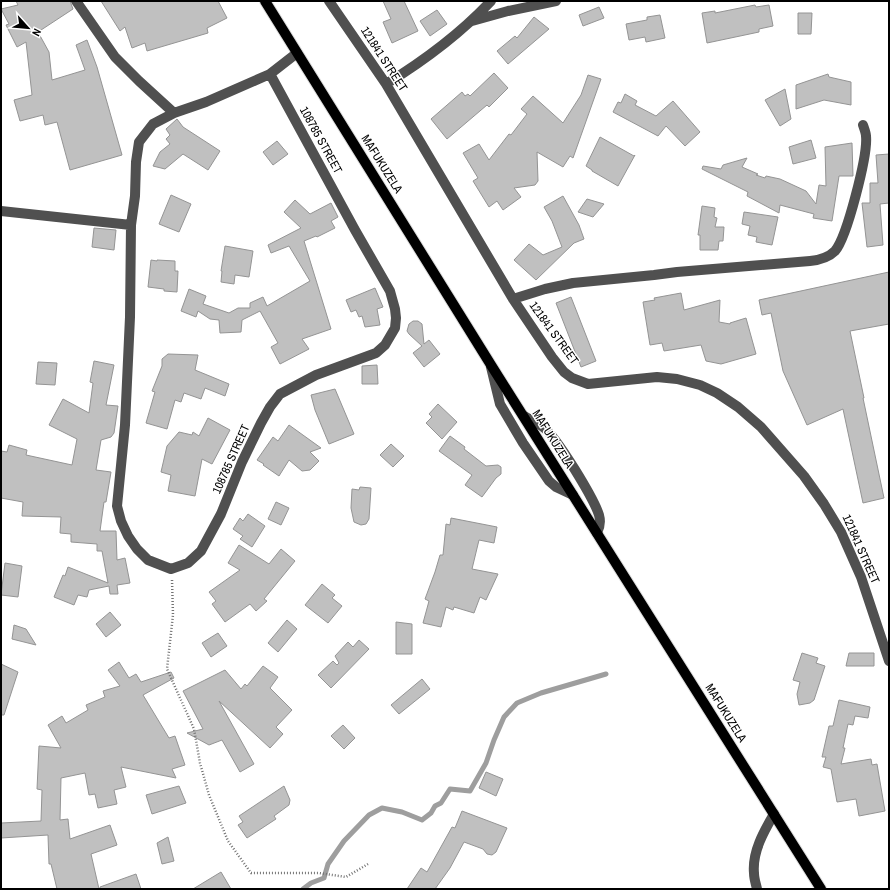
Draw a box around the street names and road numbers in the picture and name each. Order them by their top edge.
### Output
street label: 121841 STREET [357,23,411,95]
street label: 108785 STREET [296,104,346,176]
street label: MAFUKUZELA [358,132,407,197]
street label: 121841 STREET [526,298,582,368]
street label: MAFUKUZELA [529,407,578,472]
street label: 108785 STREET [209,422,253,496]
street label: 121841 STREET [839,512,883,586]
street label: MAFUKUZELA [702,681,751,746]

